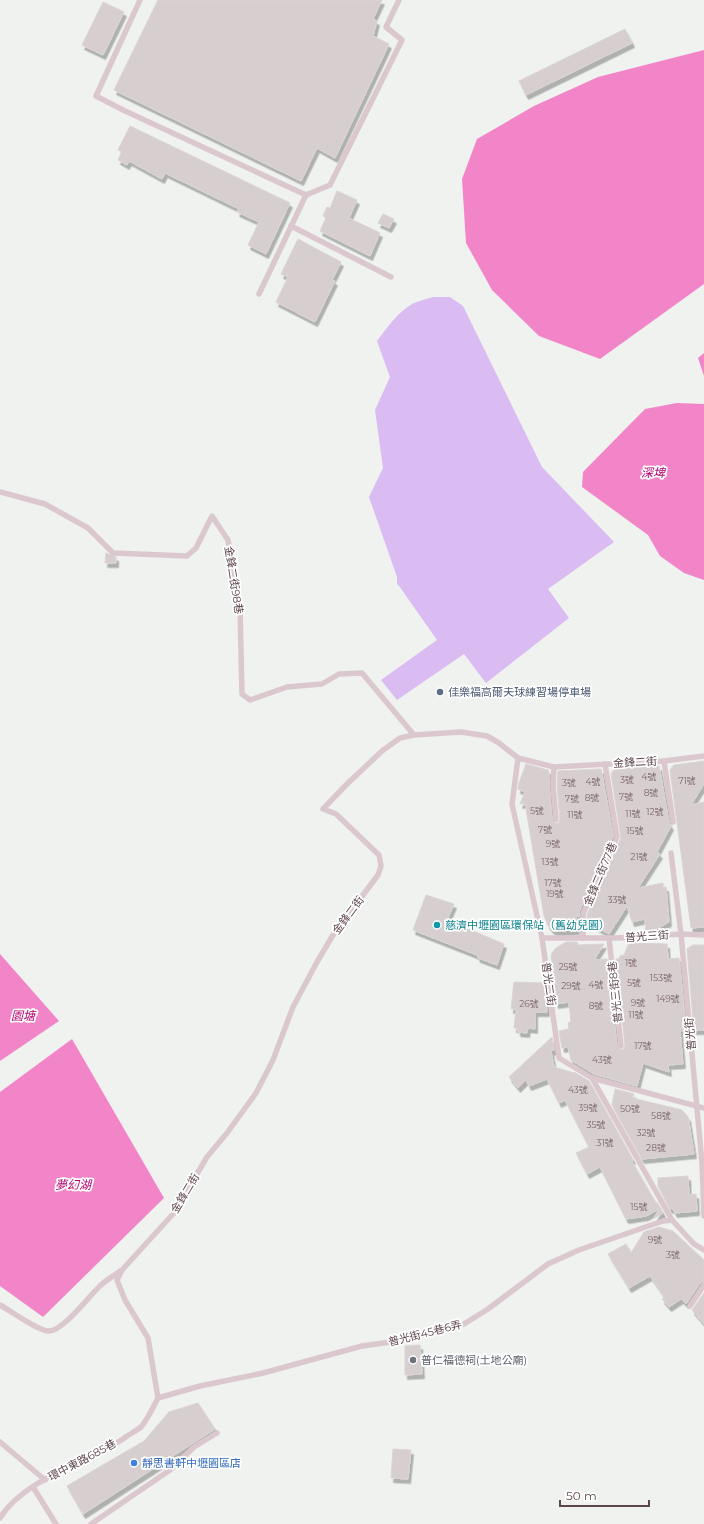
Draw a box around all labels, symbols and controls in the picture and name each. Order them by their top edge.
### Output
water label: 深埤 [641,465,667,480]
street label: 金鋒二街98巷 [222,545,246,615]
place label: 佳樂福高爾夫球練習場停車場 [448,685,591,699]
marker: 佳樂福高爾夫球練習場停車場 [435,687,445,697]
street label: 金鋒二街 [613,754,657,770]
house number: 4號 [642,771,656,782]
house number: 3號 [620,774,634,785]
house number: 71號 [678,775,696,786]
house number: 4號 [586,776,600,787]
house number: 3號 [562,777,576,788]
house number: 8號 [644,787,658,798]
house number: 7號 [619,791,633,802]
house number: 8號 [585,792,599,803]
house number: 7號 [565,793,579,804]
house number: 5號 [530,805,544,816]
house number: 12號 [646,806,664,817]
house number: 11號 [625,808,641,819]
house number: 11號 [567,809,583,820]
house number: 7號 [538,824,552,835]
house number: 15號 [626,825,644,836]
house number: 9號 [546,838,560,849]
street label: 金鋒二街77巷 [580,840,620,908]
house number: 21號 [630,851,648,862]
house number: 13號 [541,856,559,867]
house number: 17號 [544,877,562,888]
house number: 19號 [546,888,564,899]
street label: 金鋒二街 [329,893,367,937]
house number: 33號 [607,894,627,905]
place label: 慈濟中壢園區環保站（舊幼兒園） [445,918,610,932]
marker: 慈濟中壢園區環保站（舊幼兒園） [432,920,442,930]
street label: 普光三街 [625,927,669,945]
house number: 1號 [625,957,637,968]
street label: 普光三街8巷 [605,960,625,1024]
street label: 普光二街 [539,961,559,1007]
house number: 25號 [558,961,578,972]
house number: 153號 [650,972,672,983]
house number: 5號 [627,977,641,988]
house number: 4號 [589,979,603,990]
house number: 29號 [561,980,581,991]
house number: 149號 [656,993,680,1004]
house number: 9號 [631,997,645,1008]
house number: 26號 [519,998,539,1009]
house number: 8號 [589,1000,603,1011]
water label: 園塘 [11,1008,37,1023]
house number: 11號 [628,1009,644,1020]
street label: 普光街 [682,1017,698,1051]
house number: 17號 [634,1040,652,1051]
house number: 43號 [592,1054,612,1065]
house number: 43號 [568,1084,588,1095]
house number: 39號 [578,1102,598,1113]
house number: 50號 [620,1103,640,1114]
house number: 58號 [651,1110,671,1121]
house number: 35號 [586,1119,606,1130]
house number: 32號 [636,1127,656,1138]
house number: 31號 [596,1137,614,1148]
house number: 28號 [646,1142,666,1153]
street label: 金鋒二街 [168,1171,202,1215]
water label: 夢幻湖 [55,1177,93,1192]
house number: 15號 [630,1201,648,1212]
house number: 9號 [648,1234,662,1245]
house number: 3號 [666,1249,680,1260]
street label: 普光街45巷6弄 [387,1317,463,1349]
place label: 普仁福德祠(土地公廟) [421,1353,527,1367]
marker: 普仁福德祠(土地公廟) [408,1355,418,1365]
street label: 環中東路685巷 [46,1436,118,1484]
place label: 靜思書軒中壢園區店 [142,1456,241,1470]
marker: 靜思書軒中壢園區店 [129,1458,139,1468]
scale bar [560,1482,649,1508]
text: 50 m [566,1488,597,1503]

